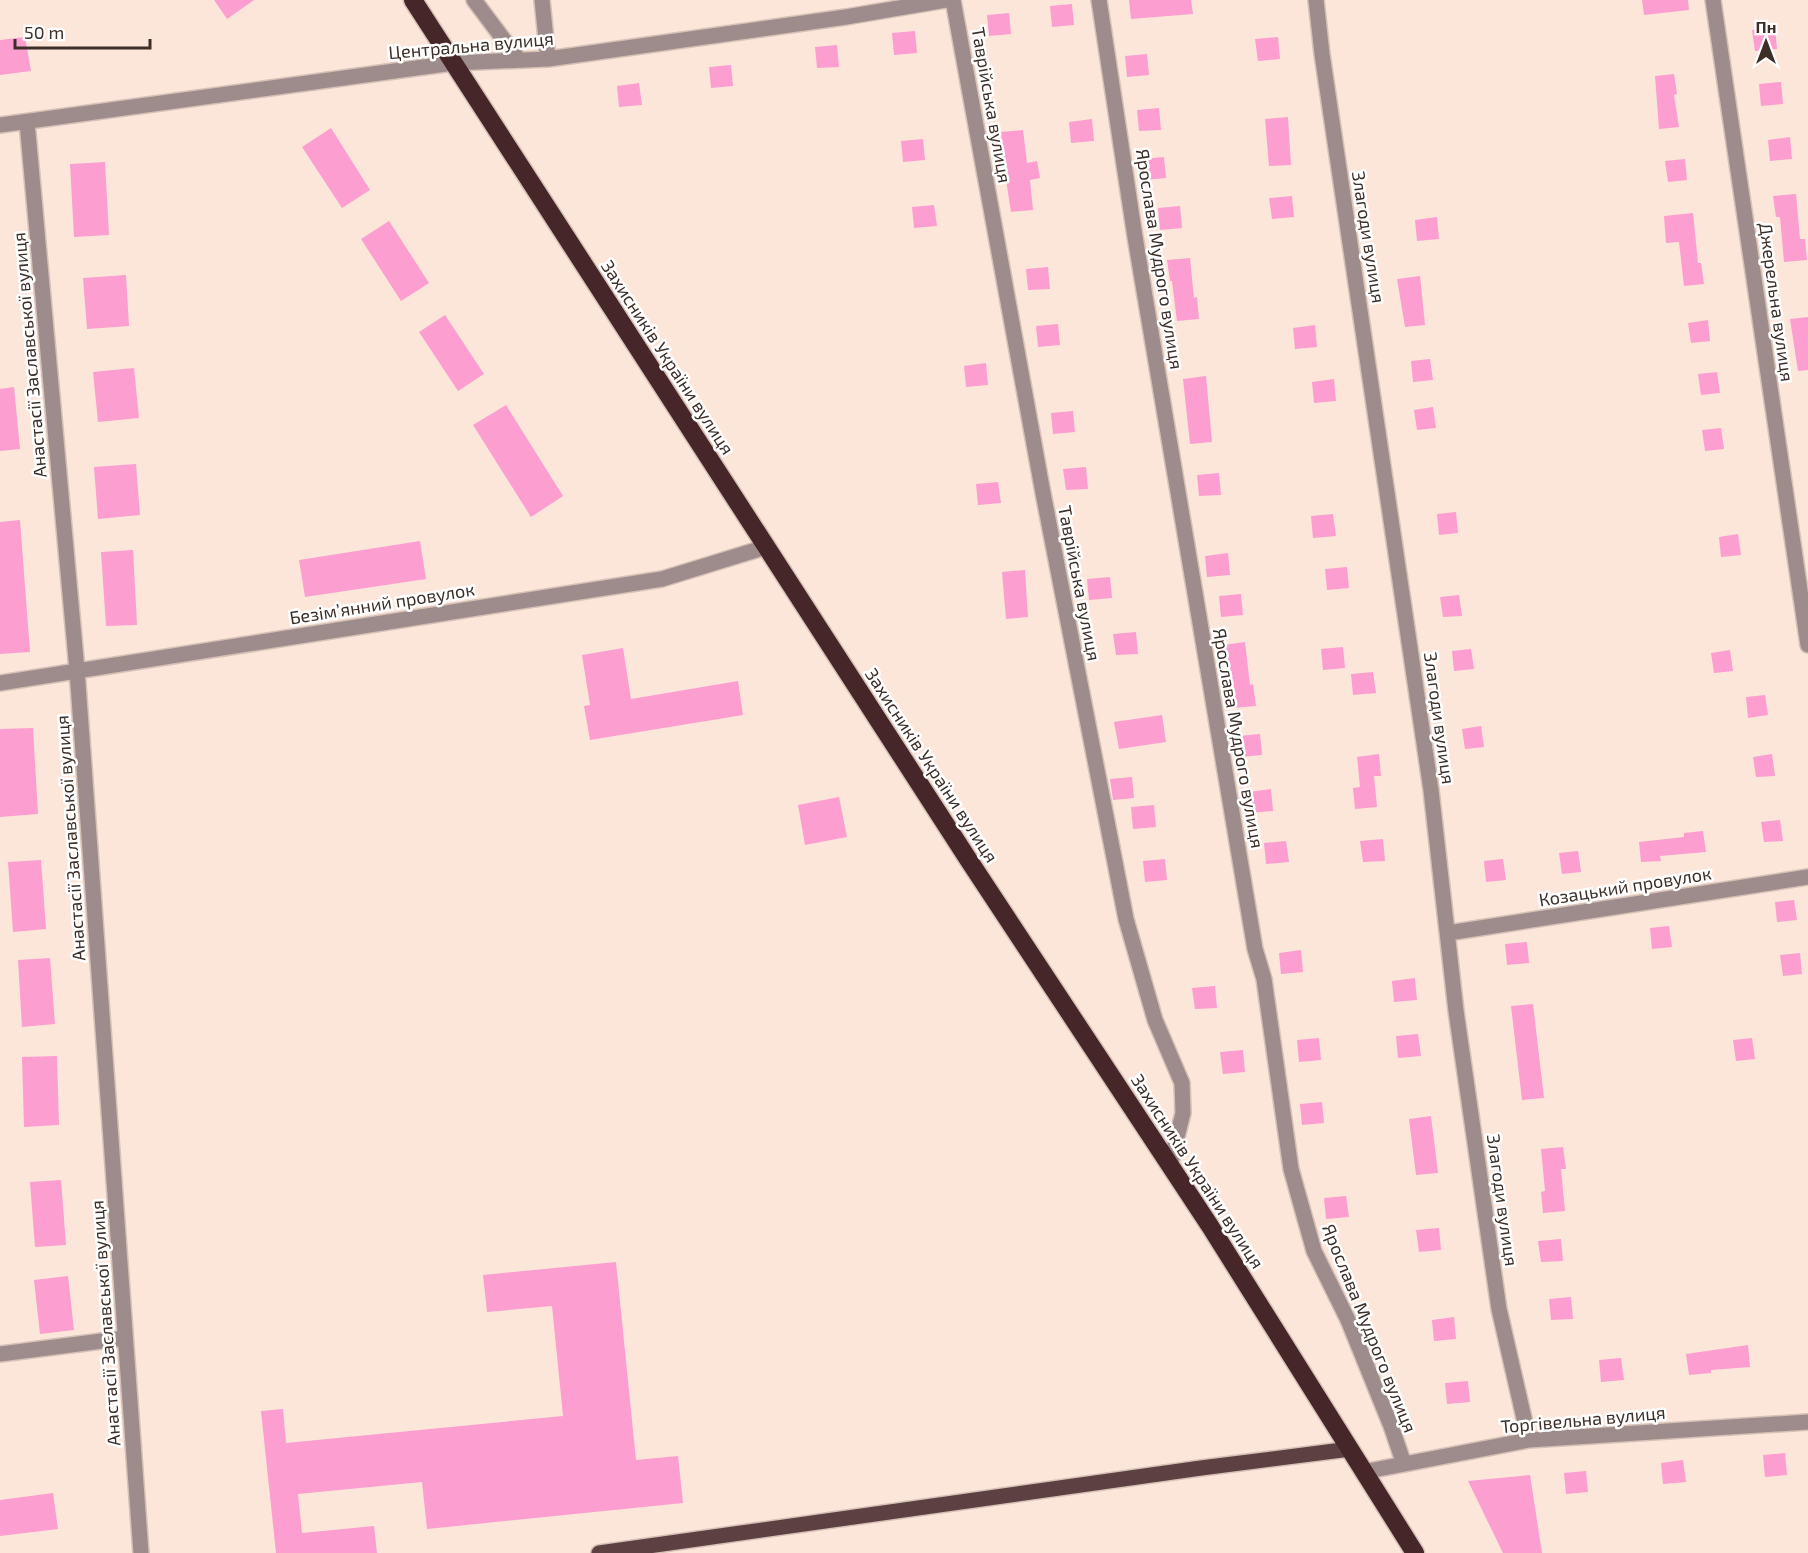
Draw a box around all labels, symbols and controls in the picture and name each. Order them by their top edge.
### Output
scale bar [15,12,150,50]
north arrow [1736,12,1796,72]
text: Пн [1756,17,1776,36]
text: 50 m [24,21,64,43]
street label: Таврійська вулиця [967,25,1017,185]
street label: Центральна вулиця [388,27,554,63]
street label: Ярослава Мудрого вулиця [1132,147,1188,371]
street label: Злагоди вулиця [1348,169,1390,305]
street label: Джерельна вулиця [1755,221,1799,383]
street label: Анастасії Заславської вулиця [7,231,51,479]
street label: Захисників України вулиця [597,256,739,458]
street label: Таврійська вулиця [1054,504,1106,662]
street label: Безімʼянний провулок [288,577,476,629]
street label: Ярослава Мудрого вулиця [1209,626,1269,850]
street label: Злагоди вулиця [1420,650,1460,786]
street label: Захисників України вулиця [861,664,1003,866]
street label: Анастасії Заславської вулиця [50,714,90,962]
street label: Козацький провулок [1537,861,1713,911]
street label: Захисників України вулиця [1127,1070,1269,1272]
street label: Злагоди вулиця [1483,1132,1523,1268]
street label: Анастасії Заславської вулиця [85,1199,125,1447]
street label: Ярослава Мудрого вулиця [1318,1220,1422,1436]
street label: Торгівельна вулиця [1500,1401,1666,1437]

